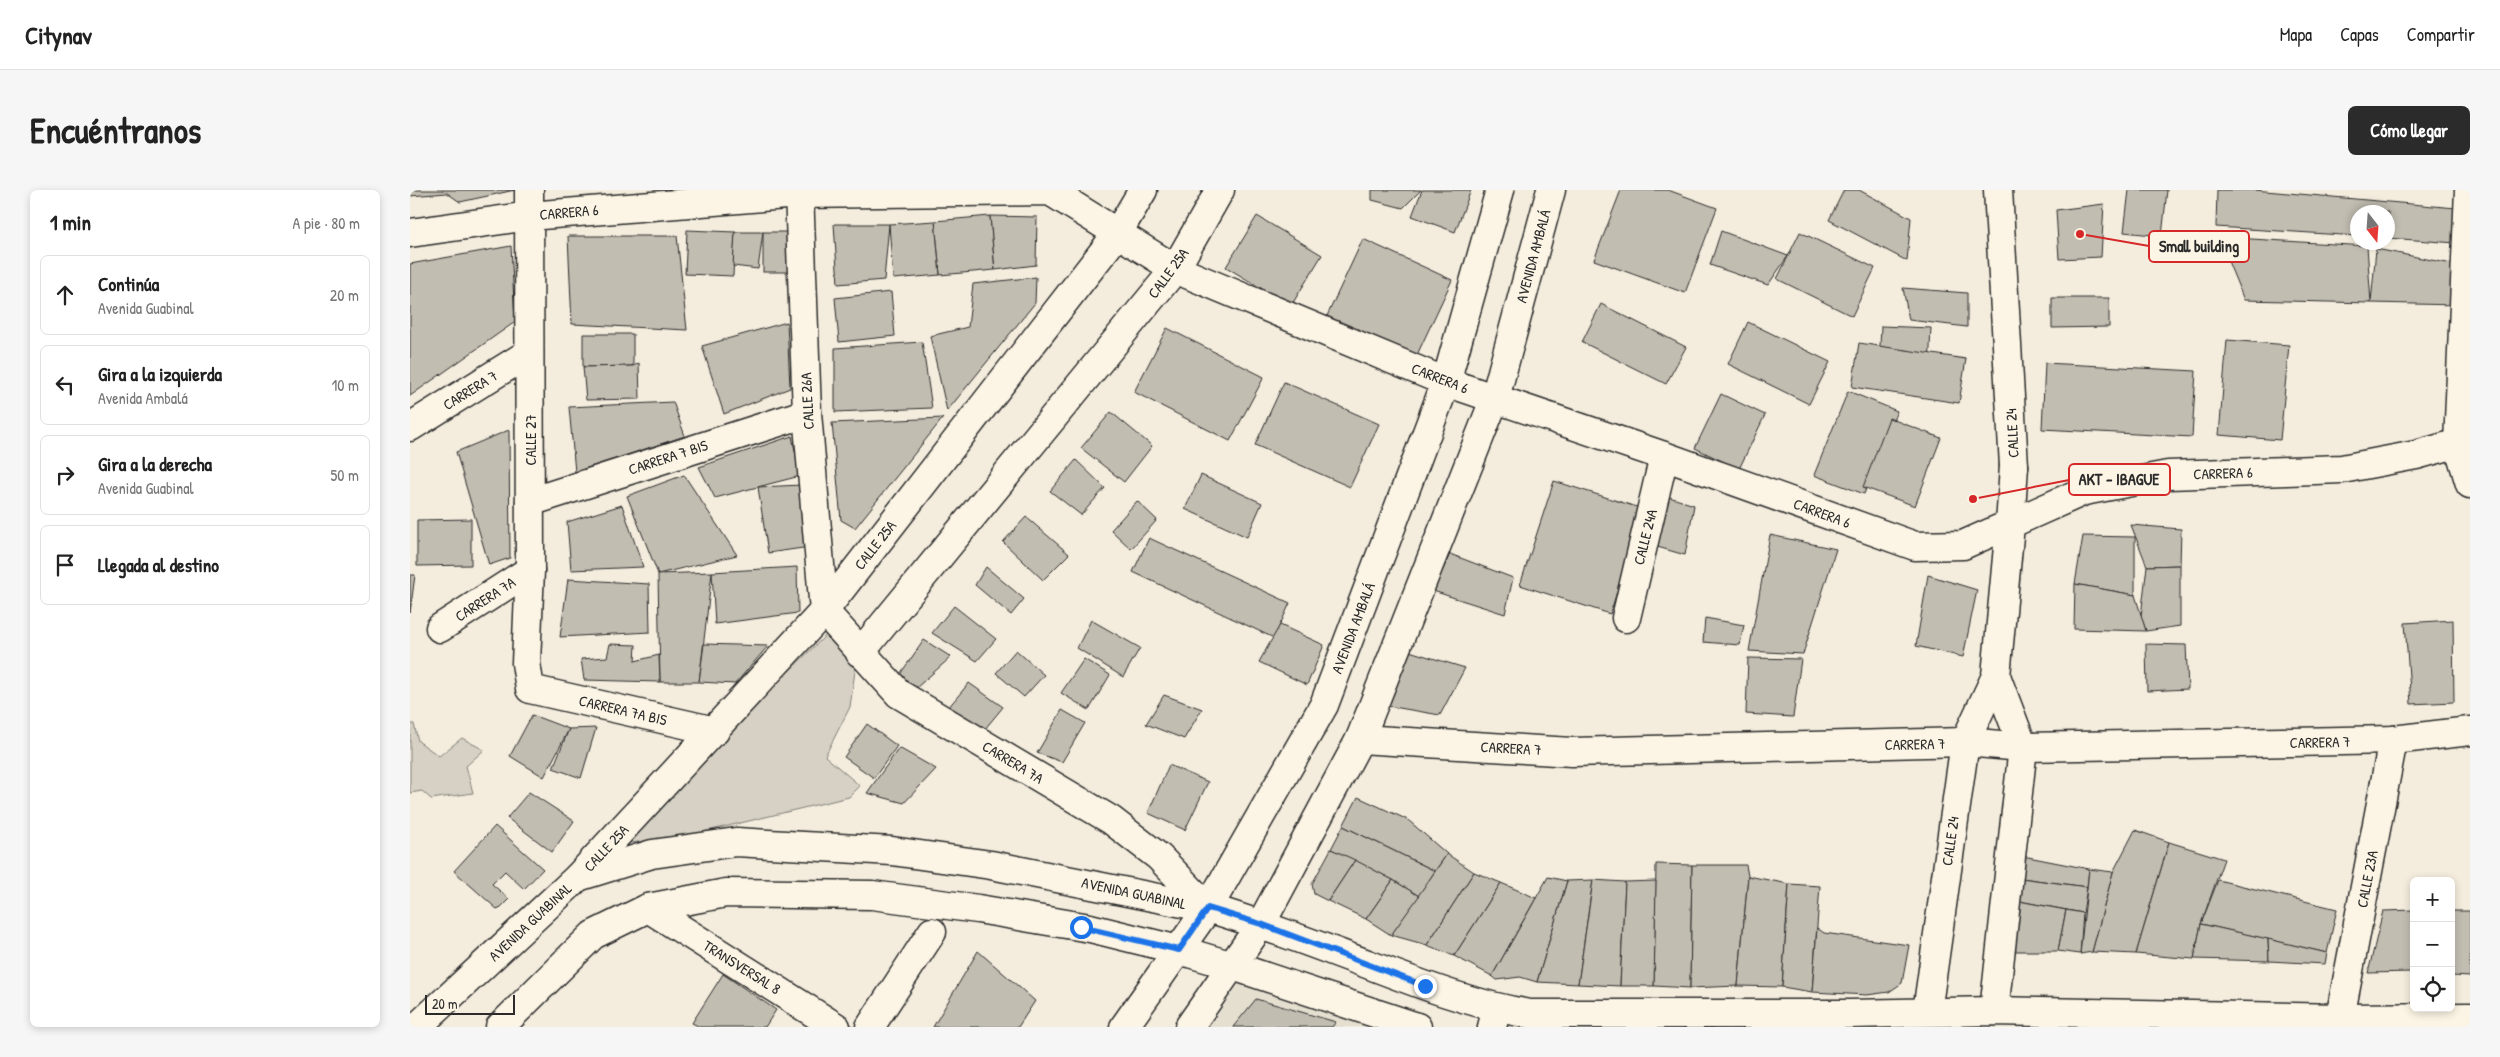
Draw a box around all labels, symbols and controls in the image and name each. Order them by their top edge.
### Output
text: Citynav [25,19,92,51]
text: Mapa [2280,22,2312,47]
text: Capas [2340,22,2379,47]
text: Compartir [2407,22,2475,47]
button: Cómo llegar [2348,106,2470,155]
text: Encuéntranos [30,107,201,154]
street label: CARRERA 6 [539,199,599,225]
north arrow [2350,205,2395,250]
street label: AVENIDA AMBALÁ [1510,206,1556,305]
text: 1 min [50,208,91,237]
text: A pie · 80 m [292,212,360,234]
callout: Small building [2149,231,2249,262]
text: Small building [2159,235,2239,258]
street label: CALLE 25A [1143,243,1194,302]
text: Continúa [98,271,159,297]
icon: ahead [51,281,79,309]
text: 20 m [330,284,359,306]
text: Avenida Guabinal [98,297,194,319]
street label: CARRERA 6 [1409,358,1471,398]
text: Gira a la izquierda [98,361,222,387]
street label: CARRERA 7 [439,365,501,415]
icon: left [51,371,79,399]
street label: CALLE 26A [795,371,819,430]
text: 10 m [331,374,359,396]
text: Avenida Ambalá [98,387,188,409]
street label: CALLE 24 [2000,407,2024,458]
street label: CALLE 27 [520,414,541,466]
street label: CARRERA 7 BIS [626,434,710,480]
text: Gira a la derecha [98,451,212,477]
icon: right [51,461,79,489]
street label: CARRERA 6 [2193,461,2253,485]
text: 50 m [331,464,359,486]
callout: AKT - IBAGUE [2069,464,2170,495]
text: AKT - IBAGUE [2079,468,2160,490]
text: Avenida Guabinal [98,477,194,499]
street label: CARRERA 6 [1791,493,1853,533]
street label: CALLE 24A [1628,506,1662,567]
street label: CALLE 25A [849,515,901,574]
icon: arrive [51,551,79,579]
text: Llegada al destino [98,552,219,578]
street label: CARRERA 7A [451,571,520,626]
street label: AVENIDA AMBALÁ [1326,579,1380,677]
street label: CARRERA 7A BIS [577,690,669,730]
street label: CARRERA 7 [2289,731,2351,753]
street label: CARRERA 7 [1884,733,1946,755]
street label: CARRERA 7A [978,735,1048,789]
street label: CARRERA 7 [1480,736,1542,760]
street label: CALLE 24 [1936,815,1964,867]
street label: CALLE 25A [579,819,634,876]
street label: CALLE 23A [2351,848,2383,909]
street label: AVENIDA GUABINAL [1080,872,1189,914]
map controls [2410,877,2455,1012]
button: + [2410,877,2455,922]
street label: AVENIDA GUABINAL [484,878,576,966]
route start [1070,916,1093,939]
button: − [2410,922,2455,967]
street label: TRANSVERSAL 8 [699,935,785,999]
button: locate [2410,967,2455,1012]
route end [1414,975,1437,998]
scale bar [425,992,515,1015]
text: 20 m [432,994,458,1013]

